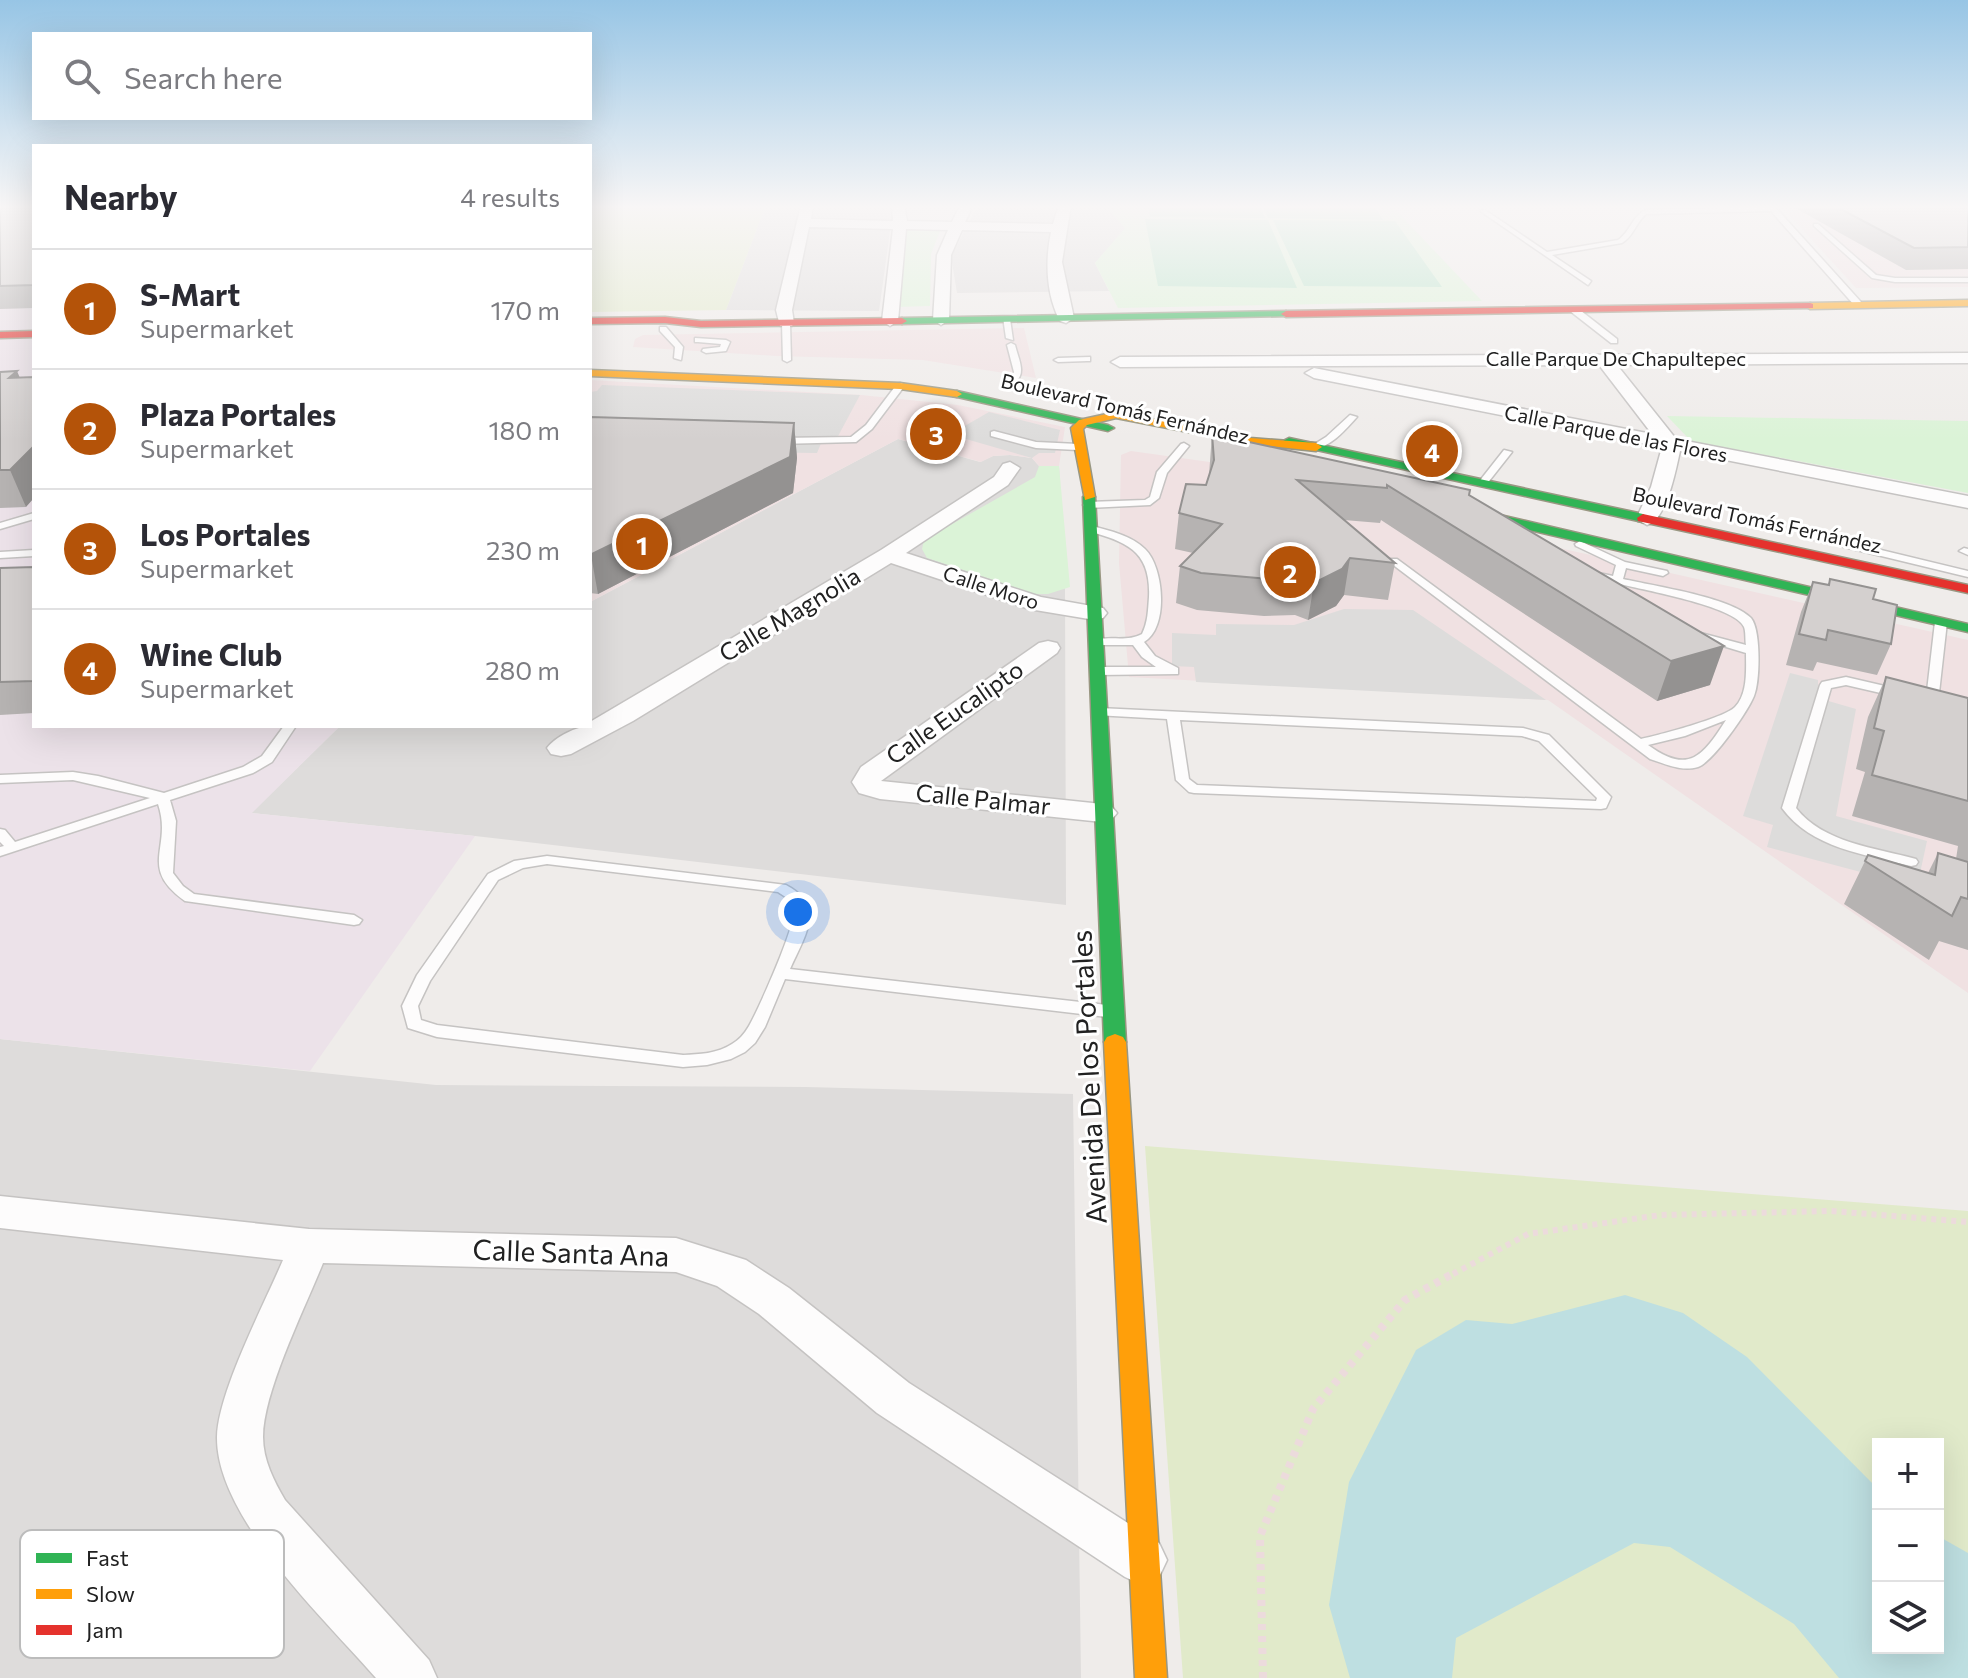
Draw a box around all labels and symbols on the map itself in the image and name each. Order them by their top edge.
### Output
street label: Calle Parque De Chapultepec [1486,346,1746,370]
street label: Boulevard Tomás Fernández [999,368,1252,448]
street label: Calle Parque de las Flores [1503,400,1730,466]
pin: 3 [910,404,962,464]
pin: 4 [1406,421,1458,481]
street label: Boulevard Tomás Fernández [1631,481,1884,557]
pin: 1 [616,514,668,574]
pin: 2 [1264,542,1316,602]
street label: Calle Magnolia [713,560,865,667]
street label: Calle Moro [940,560,1042,614]
street label: Calle Eucalipto [880,654,1028,770]
street label: Calle Palmar [914,777,1052,820]
your location [778,892,818,932]
street label: Avenida De los Portales [1063,929,1113,1225]
street label: Calle Santa Ana [472,1232,670,1272]
legend [20,1530,284,1658]
text: Fast [86,1544,129,1571]
text: Slow [86,1580,135,1607]
text: Jam [86,1616,123,1643]

